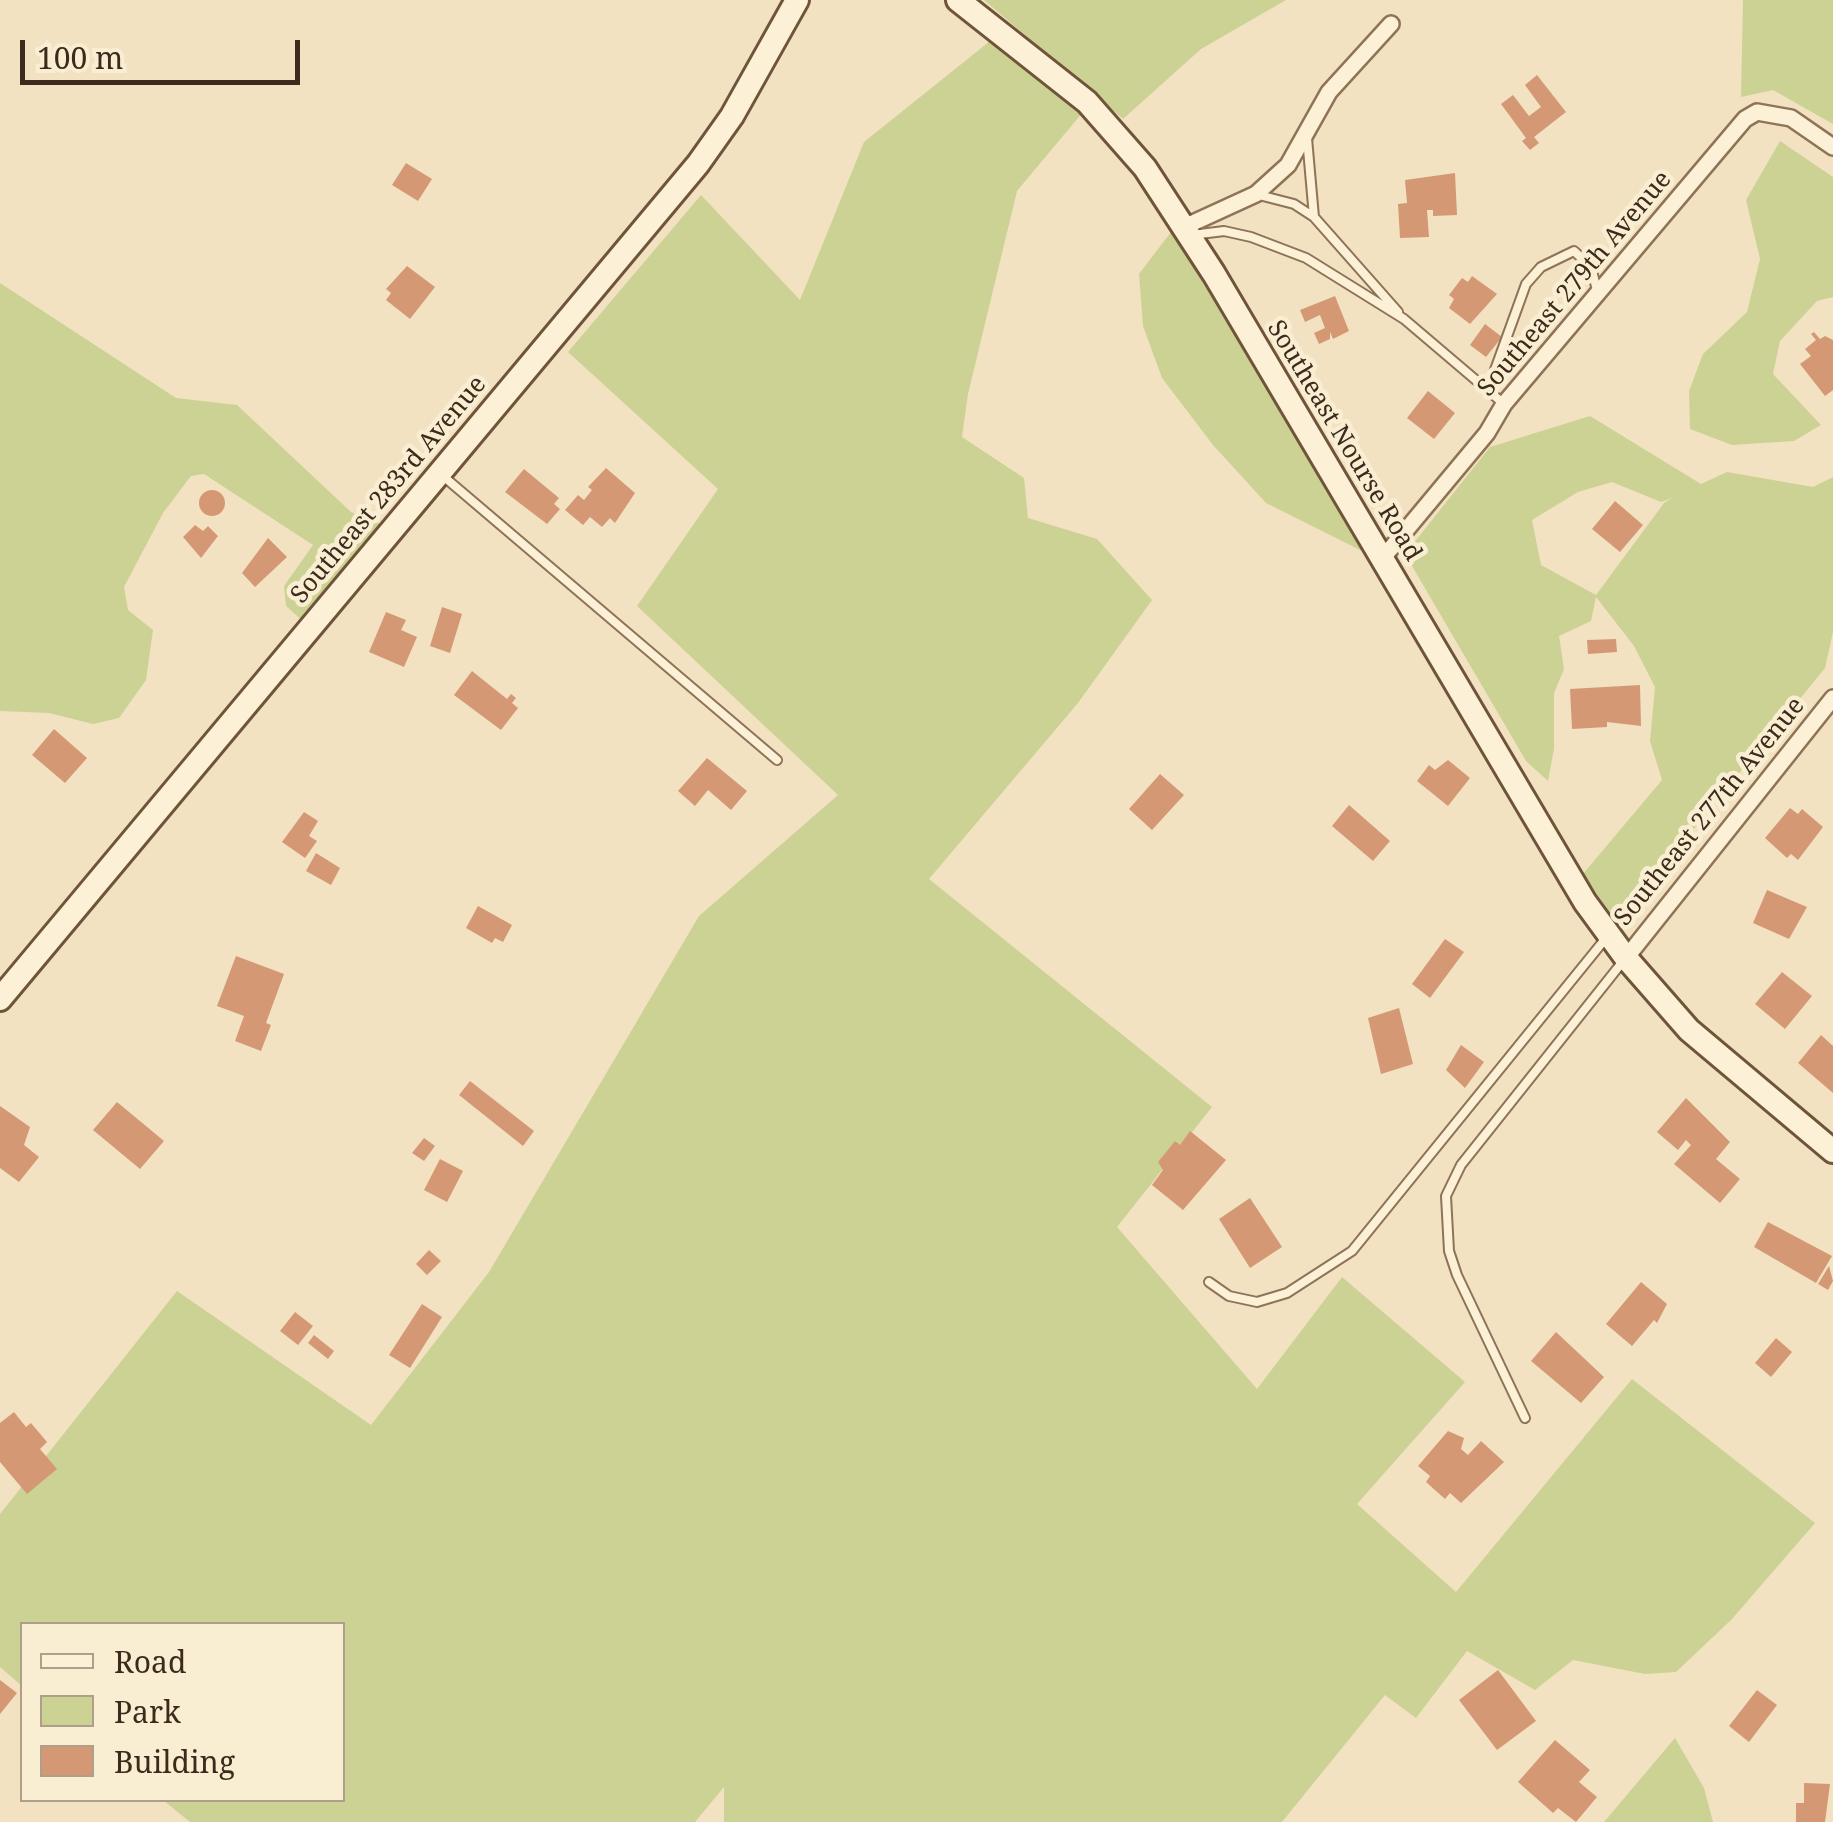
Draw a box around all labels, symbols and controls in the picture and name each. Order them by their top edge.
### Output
scale bar [25,20,305,82]
text: 100 m [37,37,123,78]
street label: Southeast 279th Avenue [1472,165,1678,403]
street label: Southeast Nourse Road [1260,315,1428,567]
street label: Southeast 283rd Avenue [285,370,493,610]
street label: Southeast 277th Avenue [1609,692,1811,932]
legend [20,1622,345,1802]
text: Road [114,1641,186,1682]
text: Park [114,1691,181,1732]
text: Building [114,1741,235,1782]

